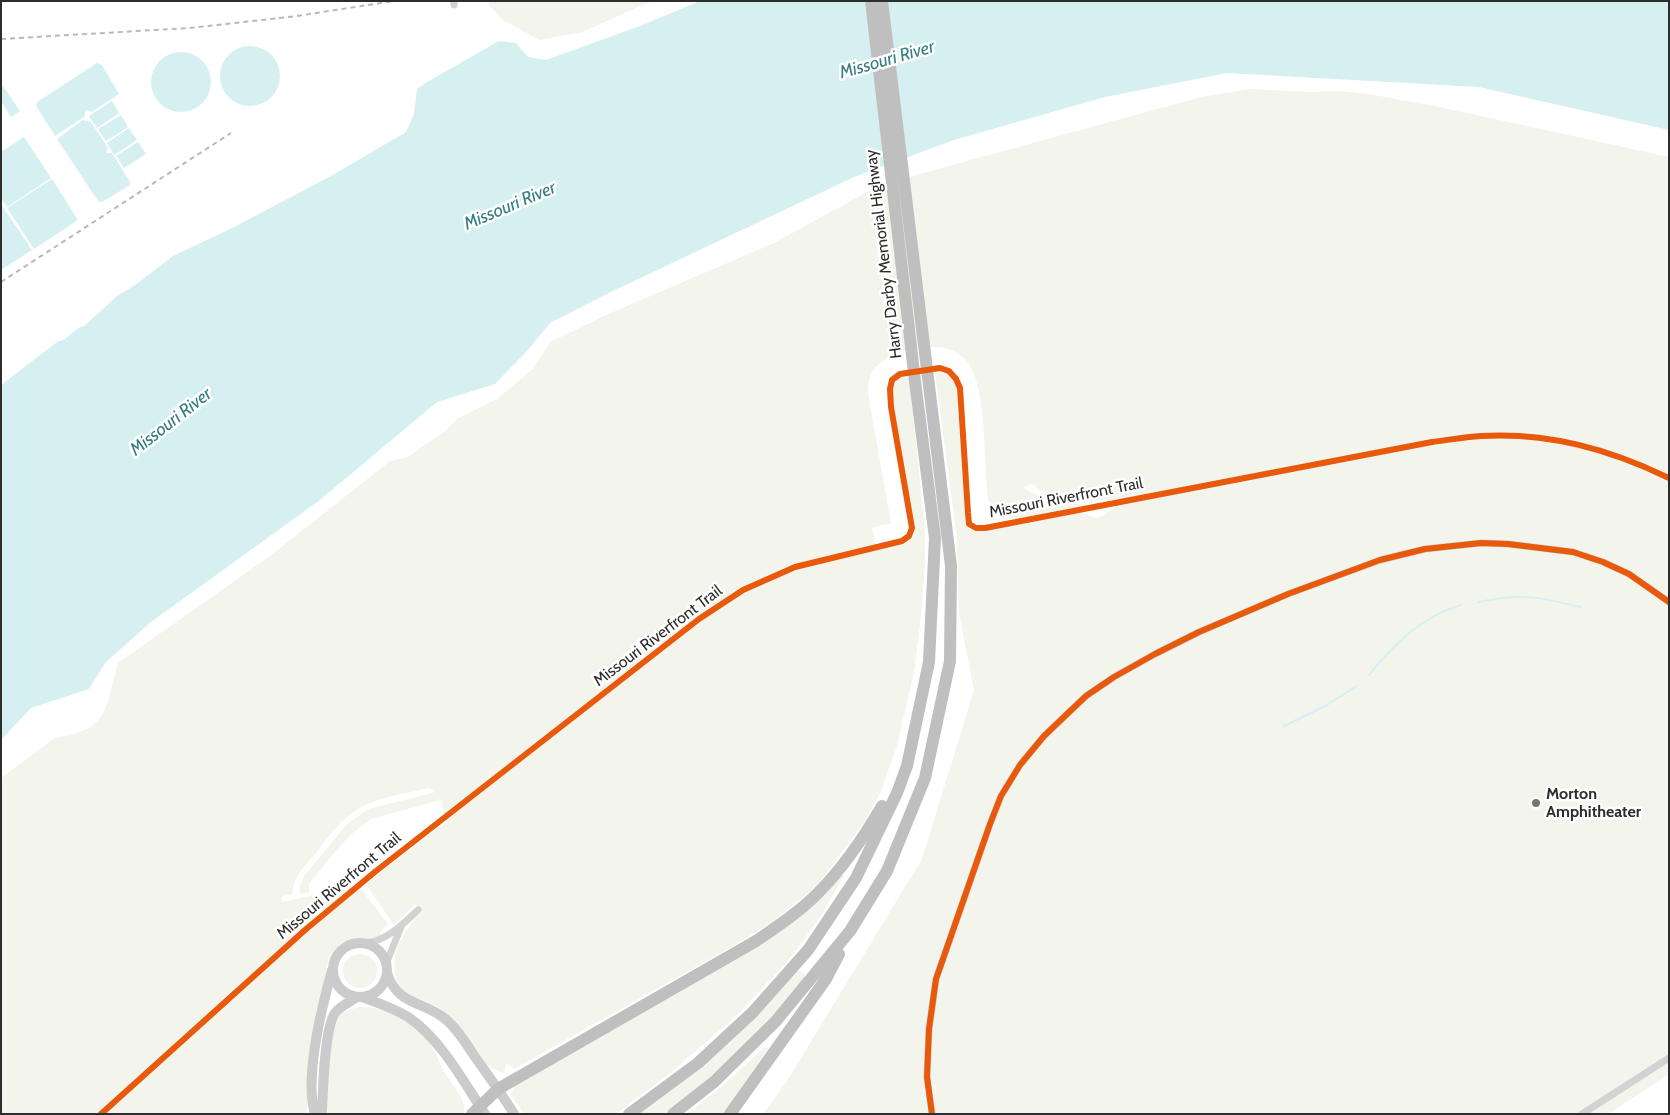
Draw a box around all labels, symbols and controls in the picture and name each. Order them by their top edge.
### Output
water label: Missouri River [837,36,937,84]
street label: Harry Darby Memorial Highway [862,148,906,360]
water label: Missouri River [461,177,559,235]
water label: Missouri River [126,383,216,461]
street label: Missouri Riverfront Trail [987,474,1145,522]
street label: Missouri Riverfront Trail [590,581,726,691]
place label: Morton Amphitheater [1546,784,1641,822]
marker: Morton Amphitheater [1530,797,1542,809]
street label: Missouri Riverfront Trail [273,828,405,944]

